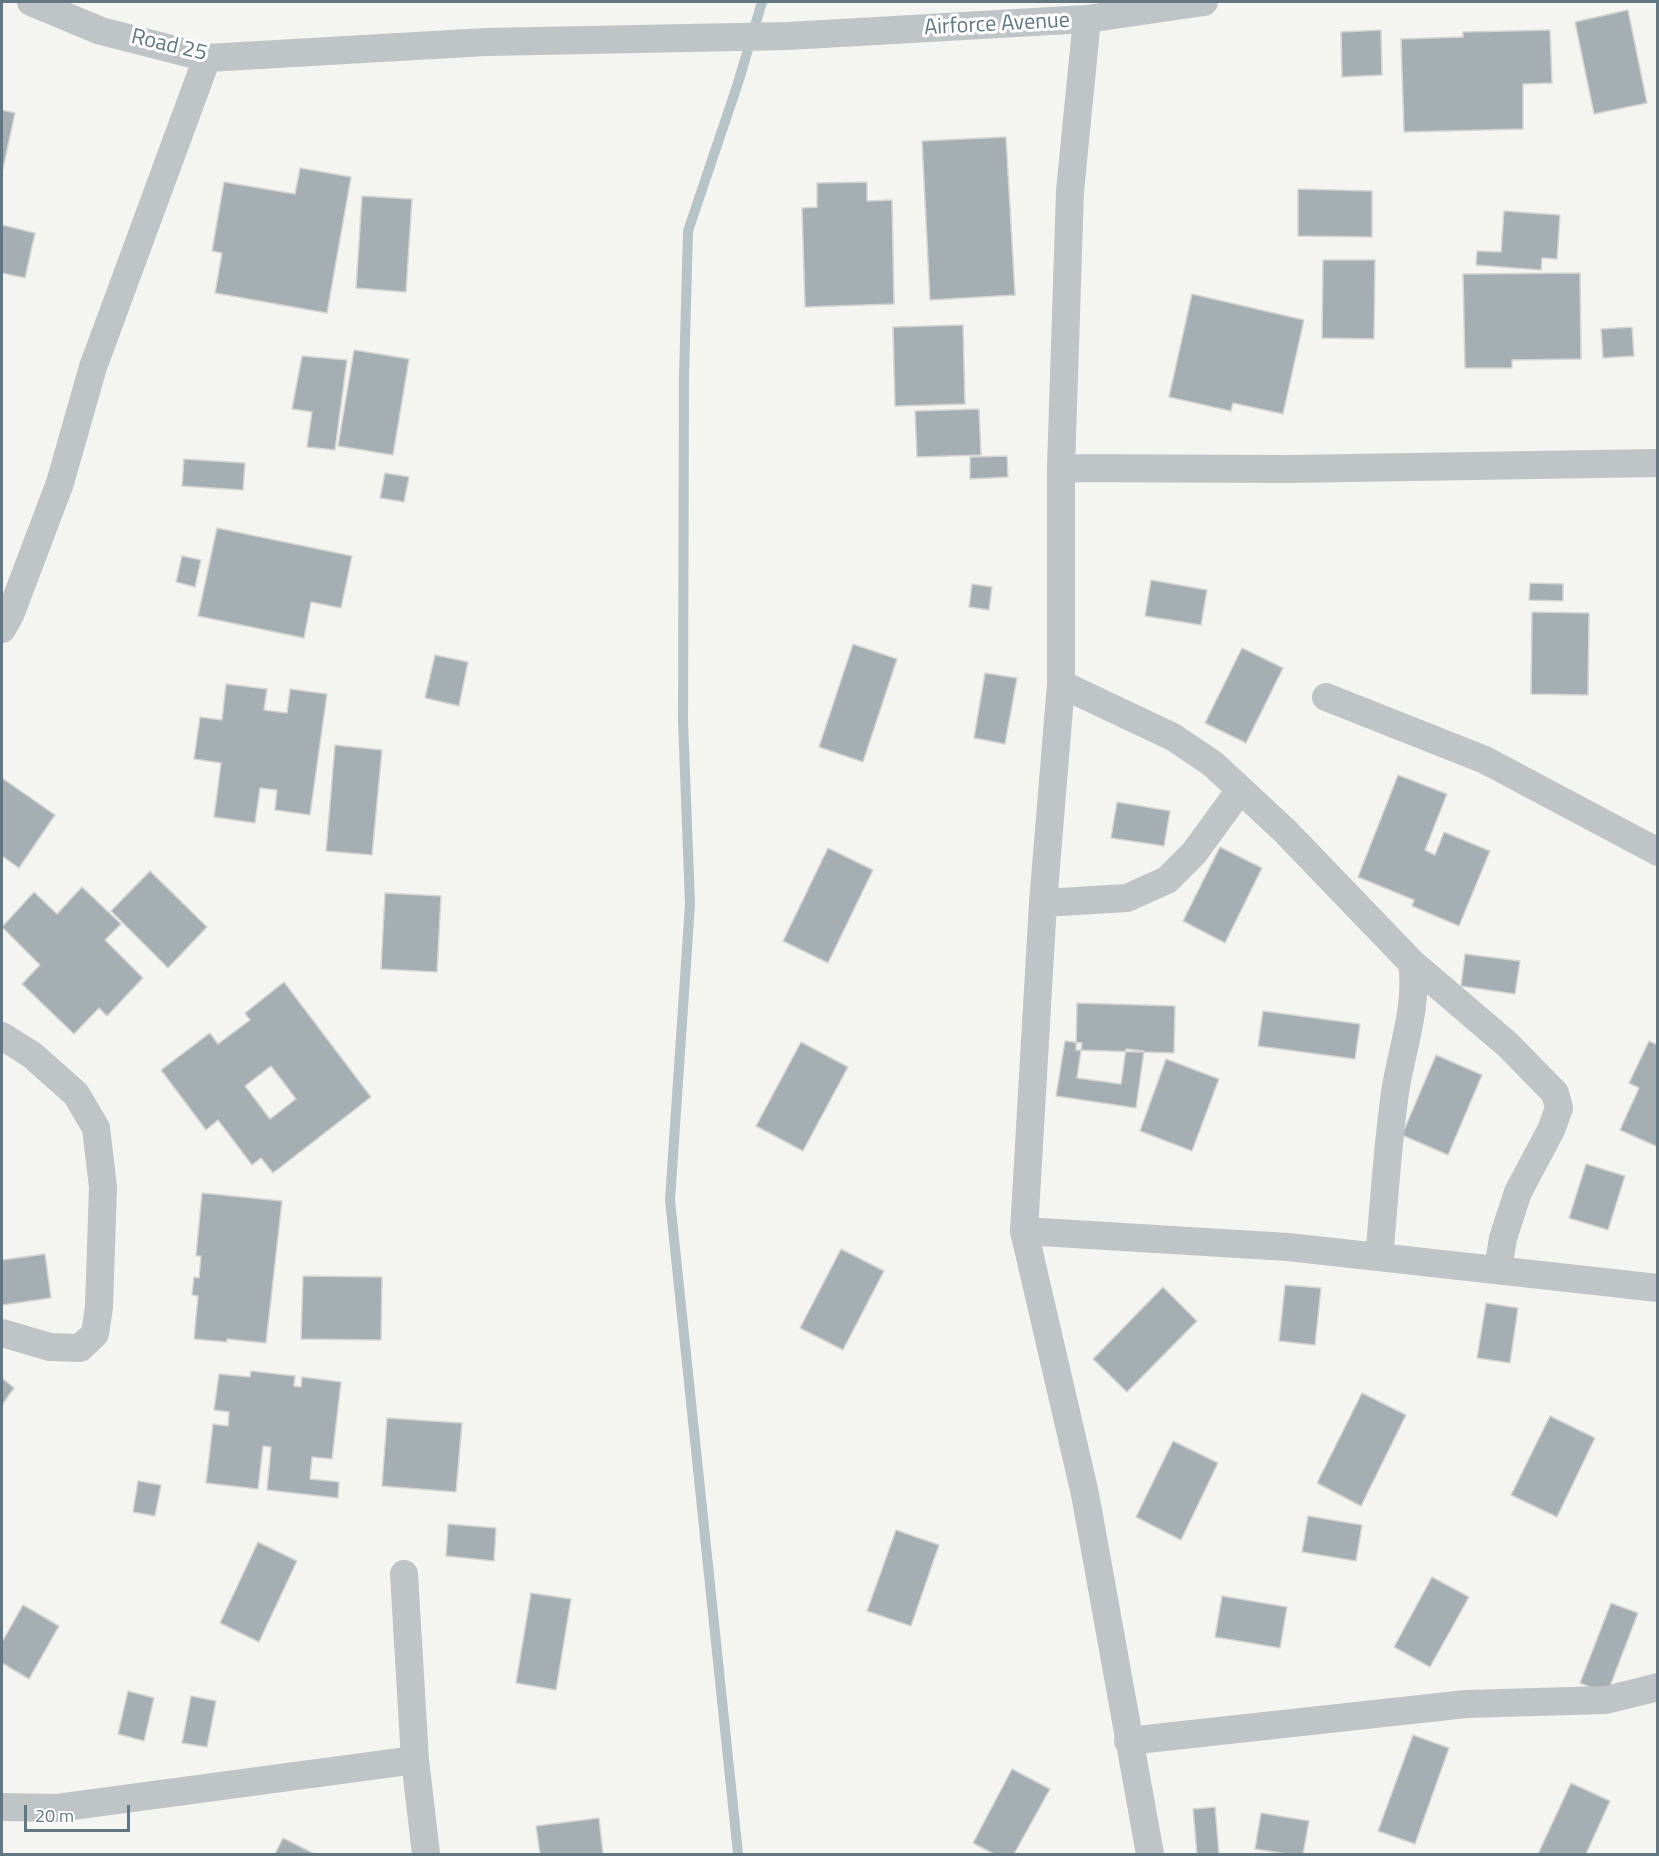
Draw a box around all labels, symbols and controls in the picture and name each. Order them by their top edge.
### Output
street label: Airforce Avenue [923,8,1071,42]
street label: Road 25 [128,24,210,68]
scale bar [27,1793,134,1831]
text: 20 m [35,1802,74,1829]

